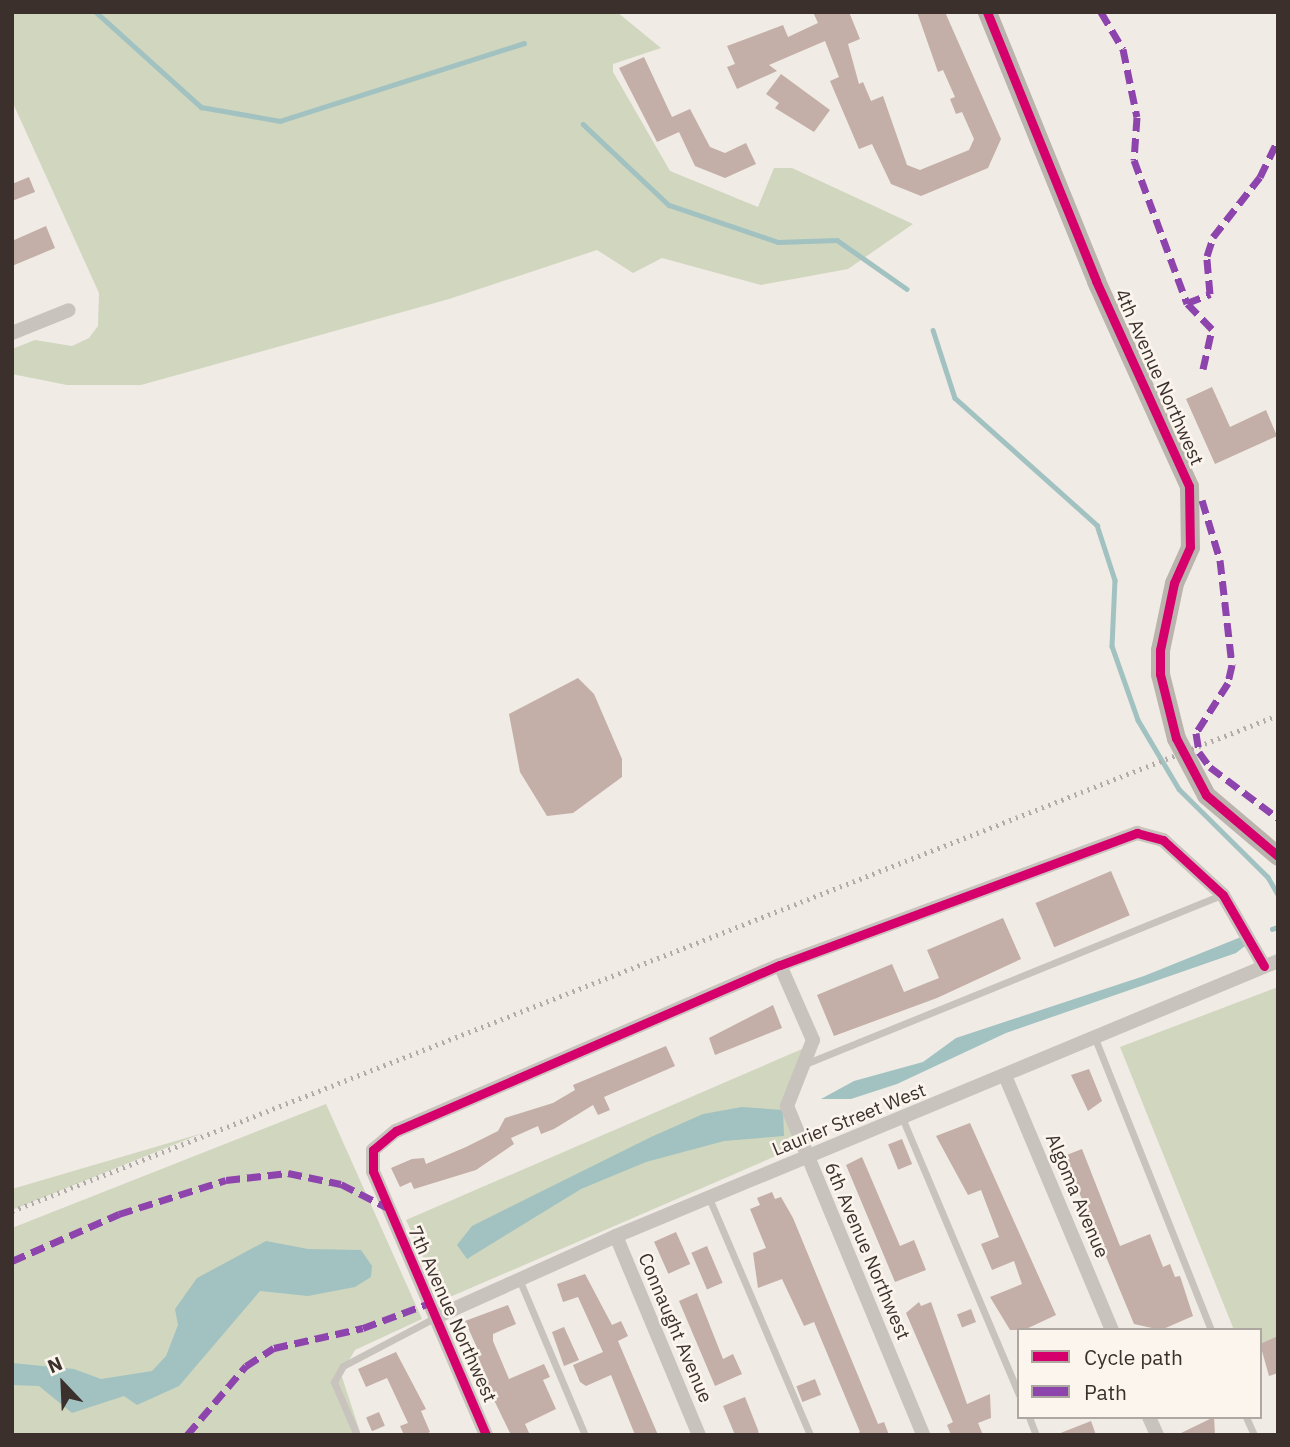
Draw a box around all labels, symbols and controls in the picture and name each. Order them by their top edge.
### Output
street label: 4th Avenue Northwest [1110,285,1208,469]
street label: Laurier Street West [769,1079,929,1161]
street label: Algoma Avenue [1041,1131,1113,1261]
street label: 6th Avenue Northwest [819,1159,915,1343]
street label: 7th Avenue Northwest [403,1222,501,1406]
street label: Connaught Avenue [633,1250,717,1406]
legend [1017,1328,1262,1419]
text: Cycle path [1084,1343,1183,1371]
north arrow [28,1349,98,1419]
text: N [44,1351,66,1378]
text: Path [1084,1378,1127,1406]

